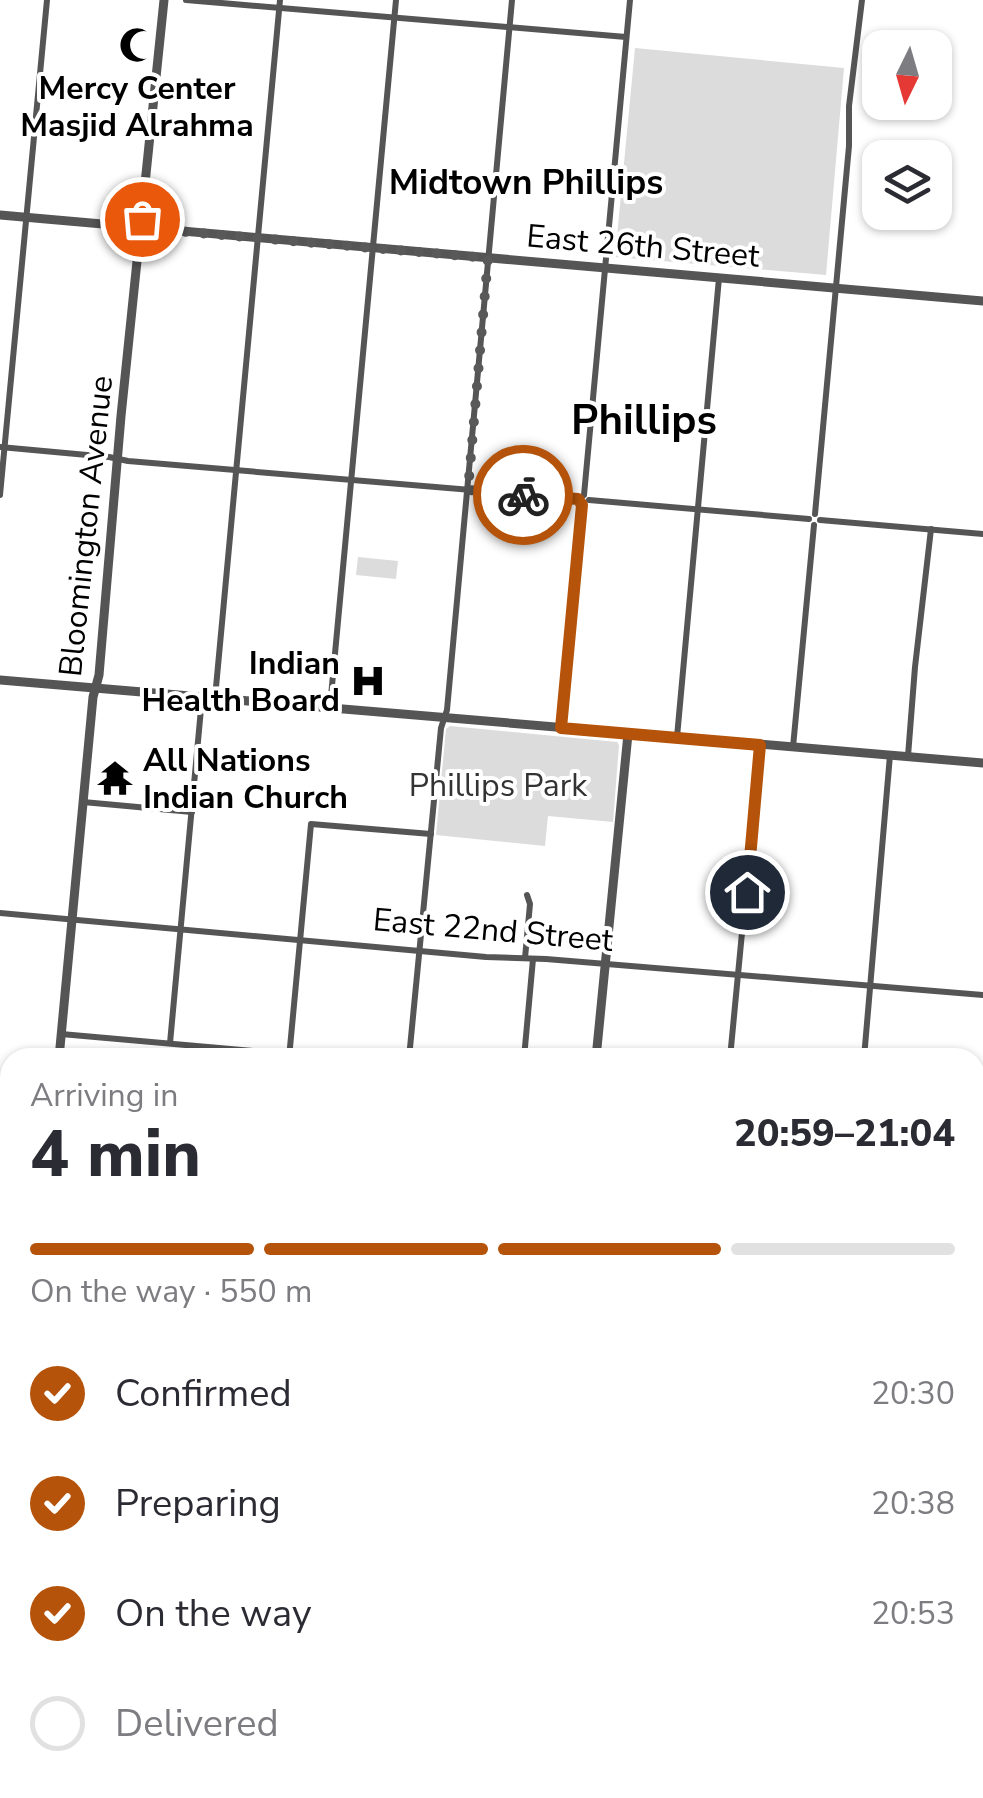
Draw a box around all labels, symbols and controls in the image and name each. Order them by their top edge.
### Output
mosque icon: Mercy Center Masjid Alrahma [118,26,156,64]
north arrow [862,30,952,120]
map controls [862,30,952,230]
place label: Mercy Center Masjid Alrahma [20,67,254,147]
button: layers [862,140,952,230]
district label: Midtown Phillips [389,159,663,206]
pin [100,177,185,262]
icon: bag [115,192,170,247]
street label: East 26th Street [525,214,762,278]
street label: Bloomington Avenue [49,373,123,679]
district label: Phillips [571,392,717,449]
courier [473,445,573,545]
icon: bike [496,468,551,523]
place label: Indian Health Board [142,642,340,722]
hospital icon: Indian Health Board [349,662,387,700]
place label: All Nations Indian Church [143,739,348,819]
temple icon: All Nations Indian Church [96,759,134,797]
park label: Phillips Park [409,764,588,807]
pin [705,850,790,935]
icon: home [720,865,775,920]
street label: East 22nd Street [371,898,616,962]
text: Arriving in [30,1074,178,1117]
text: 20:59–21:04 [734,1108,955,1159]
text: 4 min [30,1110,201,1199]
text: On the way · 550 m [30,1270,312,1313]
icon: check [30,1366,85,1421]
text: Confirmed [115,1368,292,1419]
text: 20:30 [871,1372,955,1415]
icon: check [30,1476,85,1531]
text: Preparing [115,1478,281,1529]
text: 20:38 [871,1482,955,1525]
icon: check [30,1586,85,1641]
text: On the way [115,1588,311,1639]
text: 20:53 [871,1592,955,1635]
text: Delivered [115,1698,279,1749]

